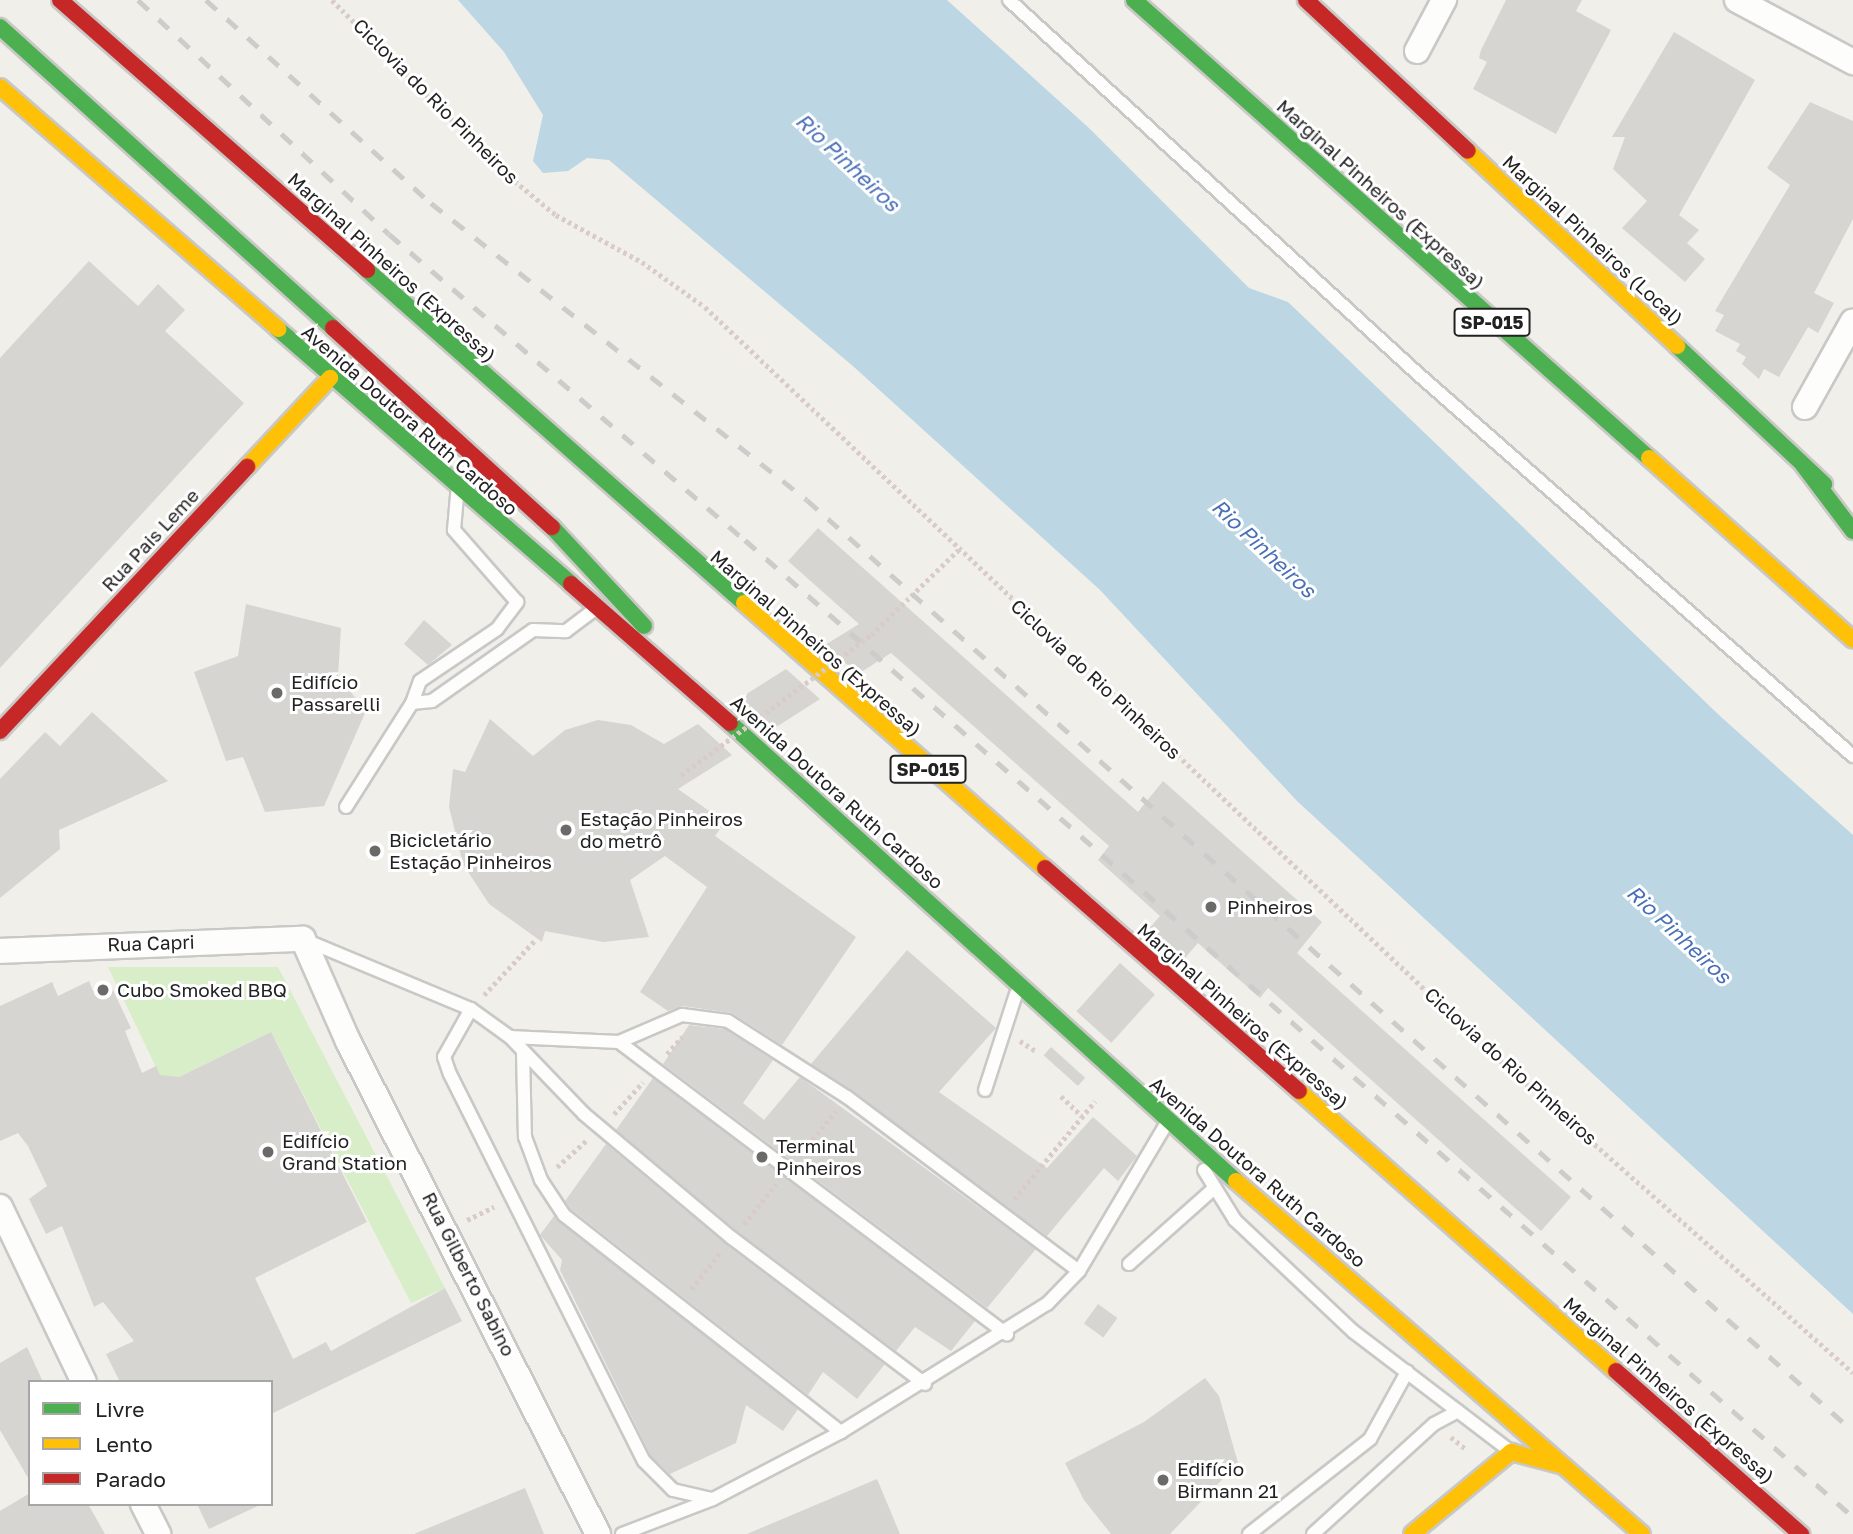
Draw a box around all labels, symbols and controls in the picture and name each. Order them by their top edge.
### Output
street label: Ciclovia do Rio Pinheiros [349,14,523,188]
street label: Marginal Pinheiros (Expressa) [1272,95,1490,293]
water label: Rio Pinheiros [791,108,905,216]
street label: Marginal Pinheiros (Local) [1498,150,1688,330]
street label: Marginal Pinheiros (Expressa) [283,168,501,366]
road number: SP-015 [1454,308,1530,336]
street label: Avenida Doutora Ruth Cardoso [298,320,522,520]
street label: Rua Pais Leme [97,484,203,596]
water label: Rio Pinheiros [1207,494,1321,602]
street label: Marginal Pinheiros (Expressa) [706,545,926,741]
street label: Ciclovia do Rio Pinheiros [1006,594,1186,764]
place label: Edifício Passarelli [291,671,380,715]
marker: Edifício Passarelli [269,685,285,701]
street label: Avenida Doutora Ruth Cardoso [726,690,948,894]
road number: SP-015 [890,754,967,784]
place label: Estação Pinheiros do metrô [580,808,743,852]
marker: Estação Pinheiros do metrô [558,822,574,838]
place label: Bicicletário Estação Pinheiros [389,829,552,873]
marker: Bicicletário Estação Pinheiros [367,843,383,859]
water label: Rio Pinheiros [1622,880,1736,988]
place label: Pinheiros [1227,896,1313,918]
marker: Pinheiros [1201,897,1221,917]
street label: Marginal Pinheiros (Expressa) [1133,918,1353,1114]
street label: Rua Capri [107,930,195,956]
place label: Cubo Smoked BBQ [117,979,287,1001]
marker: Cubo Smoked BBQ [95,982,111,998]
street label: Ciclovia do Rio Pinheiros [1420,983,1602,1149]
street label: Avenida Doutora Ruth Cardoso [1146,1072,1370,1272]
place label: Edifício Grand Station [282,1130,407,1174]
place label: Terminal Pinheiros [776,1135,862,1179]
marker: Edifício Grand Station [260,1144,276,1160]
marker: Terminal Pinheiros [754,1149,770,1165]
street label: Rua Gilberto Sabino [418,1188,520,1360]
street label: Marginal Pinheiros (Expressa) [1559,1292,1779,1488]
legend [28,1380,273,1506]
text: Livre [95,1396,145,1422]
text: Lento [95,1431,153,1457]
place label: Edifício Birmann 21 [1177,1458,1278,1502]
text: Parado [95,1466,166,1492]
marker: Edifício Birmann 21 [1155,1472,1171,1488]

